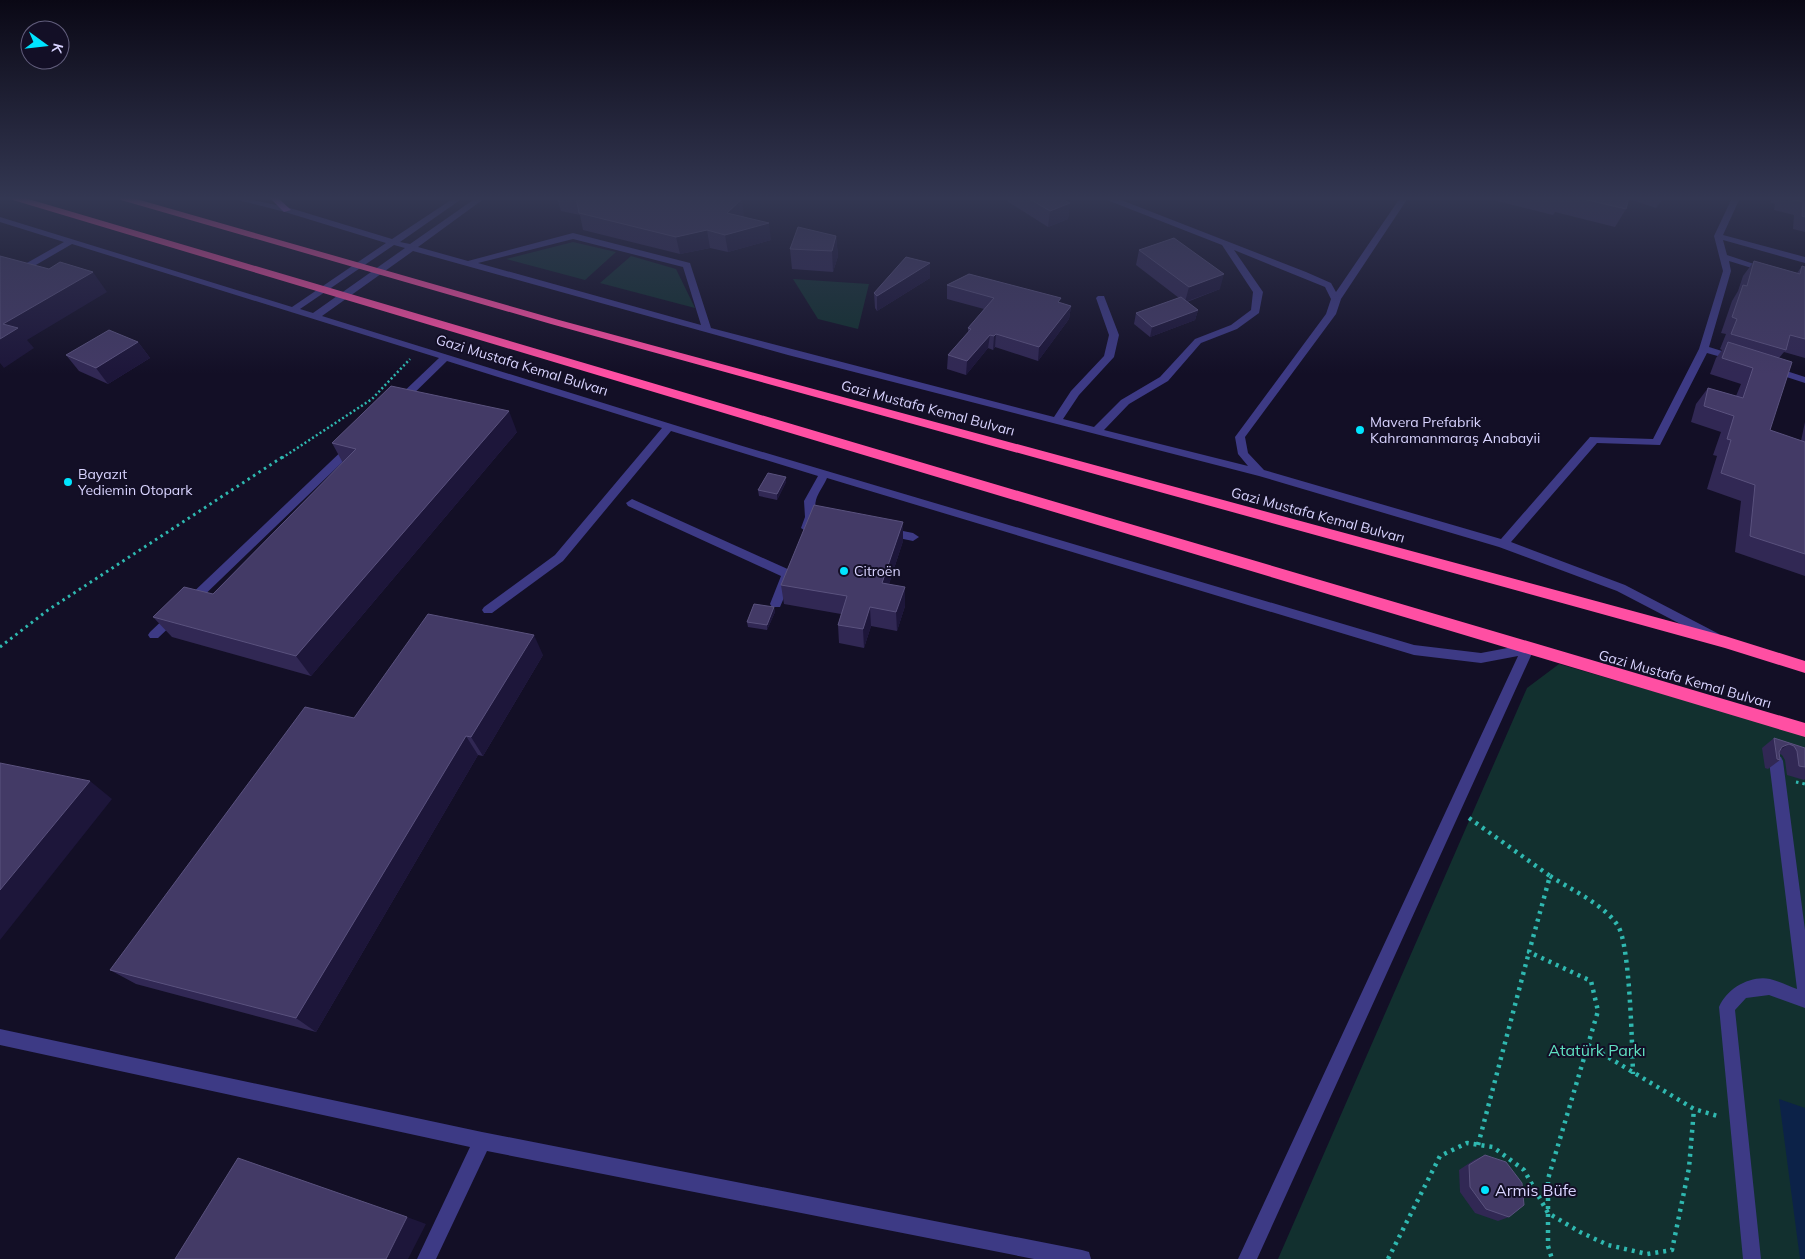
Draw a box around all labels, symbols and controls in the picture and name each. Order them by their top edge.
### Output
north arrow [20,20,70,70]
text: K [47,42,67,56]
street label: Gazi Mustafa Kemal Bulvarı [434,330,610,400]
street label: Gazi Mustafa Kemal Bulvarı [839,376,1017,440]
place label: Mavera Prefabrik Kahramanmaraş Anabayii [1370,413,1540,447]
marker: Mavera Prefabrik Kahramanmaraş Anabayii [1354,424,1366,436]
place label: Bayazıt Yediemin Otopark [77,465,193,499]
marker: Bayazıt Yediemin Otopark [62,476,74,488]
street label: Gazi Mustafa Kemal Bulvarı [1229,483,1407,547]
place label: Citroën [854,562,901,580]
marker: Citroën [838,565,850,577]
street label: Gazi Mustafa Kemal Bulvarı [1597,646,1773,712]
park label: Atatürk Parkı [1548,1040,1646,1060]
place label: Armis Büfe [1495,1180,1577,1200]
marker: Armis Büfe [1479,1184,1491,1196]

